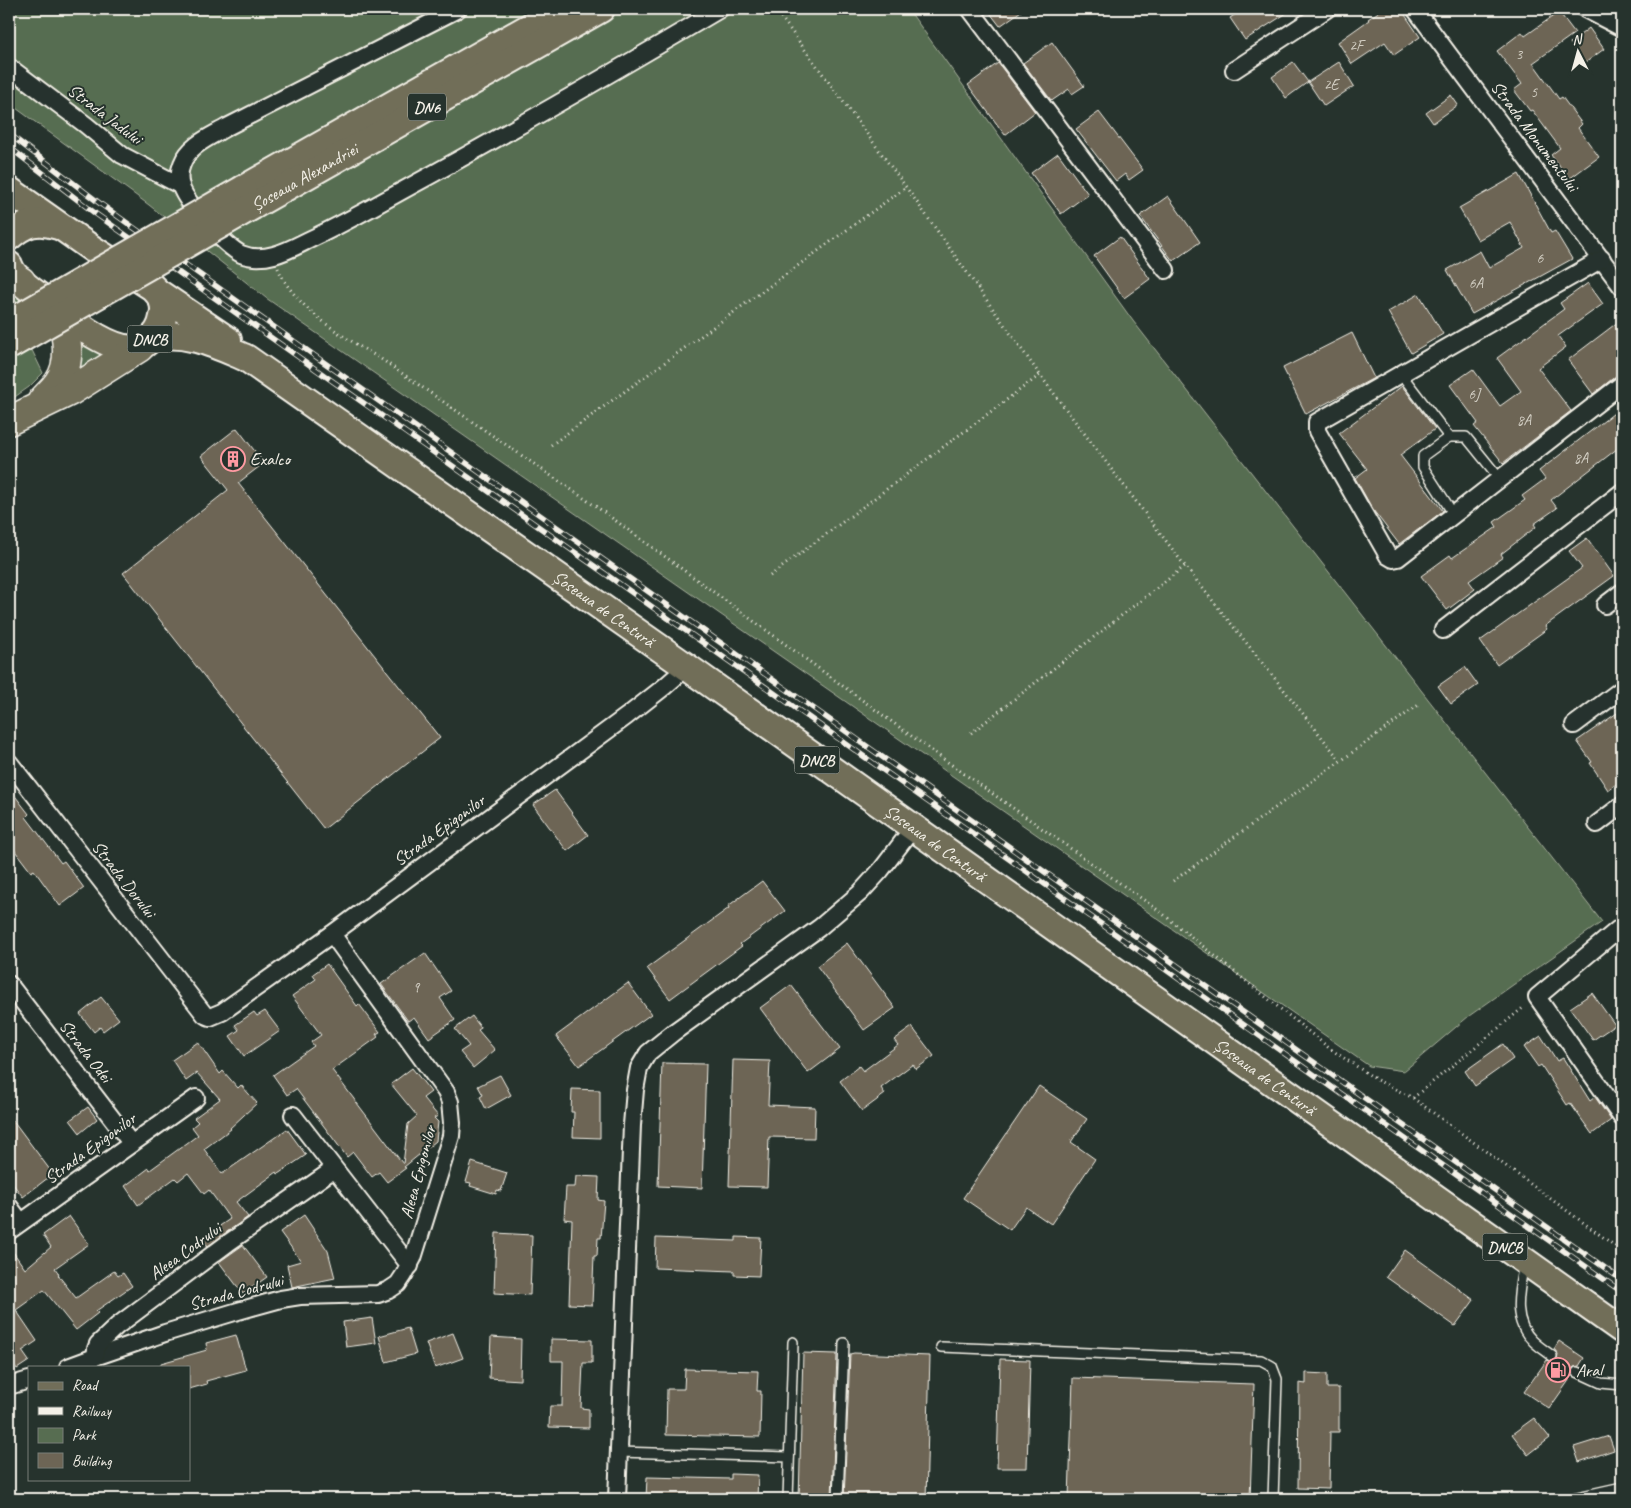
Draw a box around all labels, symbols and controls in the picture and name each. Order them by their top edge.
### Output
north arrow [1554,28,1604,78]
text: N [1571,30,1584,48]
house number: 2F [1349,36,1366,55]
house number: 3 [1516,45,1524,64]
house number: 2E [1324,75,1340,94]
street label: Strada Monumentului [1486,76,1585,198]
street label: Strada Jadului [63,79,149,151]
house number: 5 [1531,83,1539,102]
road number: DN6 [408,94,446,120]
street label: Șoseaua Alexandriei [247,137,364,216]
house number: 6 [1537,249,1545,268]
house number: 6A [1469,274,1485,293]
road number: DNCB [128,326,172,352]
house number: 6J [1468,385,1482,404]
house number: 8A [1517,411,1533,430]
building icon: Exalco [220,446,246,472]
place label: Exalco [250,448,291,470]
house number: 8A [1574,449,1590,468]
street label: Șoseaua de Centură [549,566,661,653]
road number: DNCB [794,746,840,774]
street label: Strada Epigonilor [389,789,490,871]
street label: Șoseaua de Centură [880,800,992,888]
street label: Strada Dorului [87,836,162,924]
house number: 9 [413,978,421,997]
street label: Strada Odei [55,1015,119,1089]
street label: Șoseaua de Centură [1210,1033,1322,1122]
street label: Strada Epigonilor [40,1107,141,1189]
street label: Aleea Epigonilor [395,1122,441,1221]
street label: Aleea Codrului [145,1216,227,1284]
road number: DNCB [1482,1234,1528,1260]
street label: Strada Codrului [187,1268,288,1315]
fuel station icon: Aral [1545,1357,1571,1383]
place label: Aral [1576,1359,1605,1381]
legend [28,1366,190,1480]
text: Road [72,1376,99,1395]
text: Railway [72,1402,113,1421]
text: Park [72,1426,97,1445]
text: Building [72,1452,112,1471]

